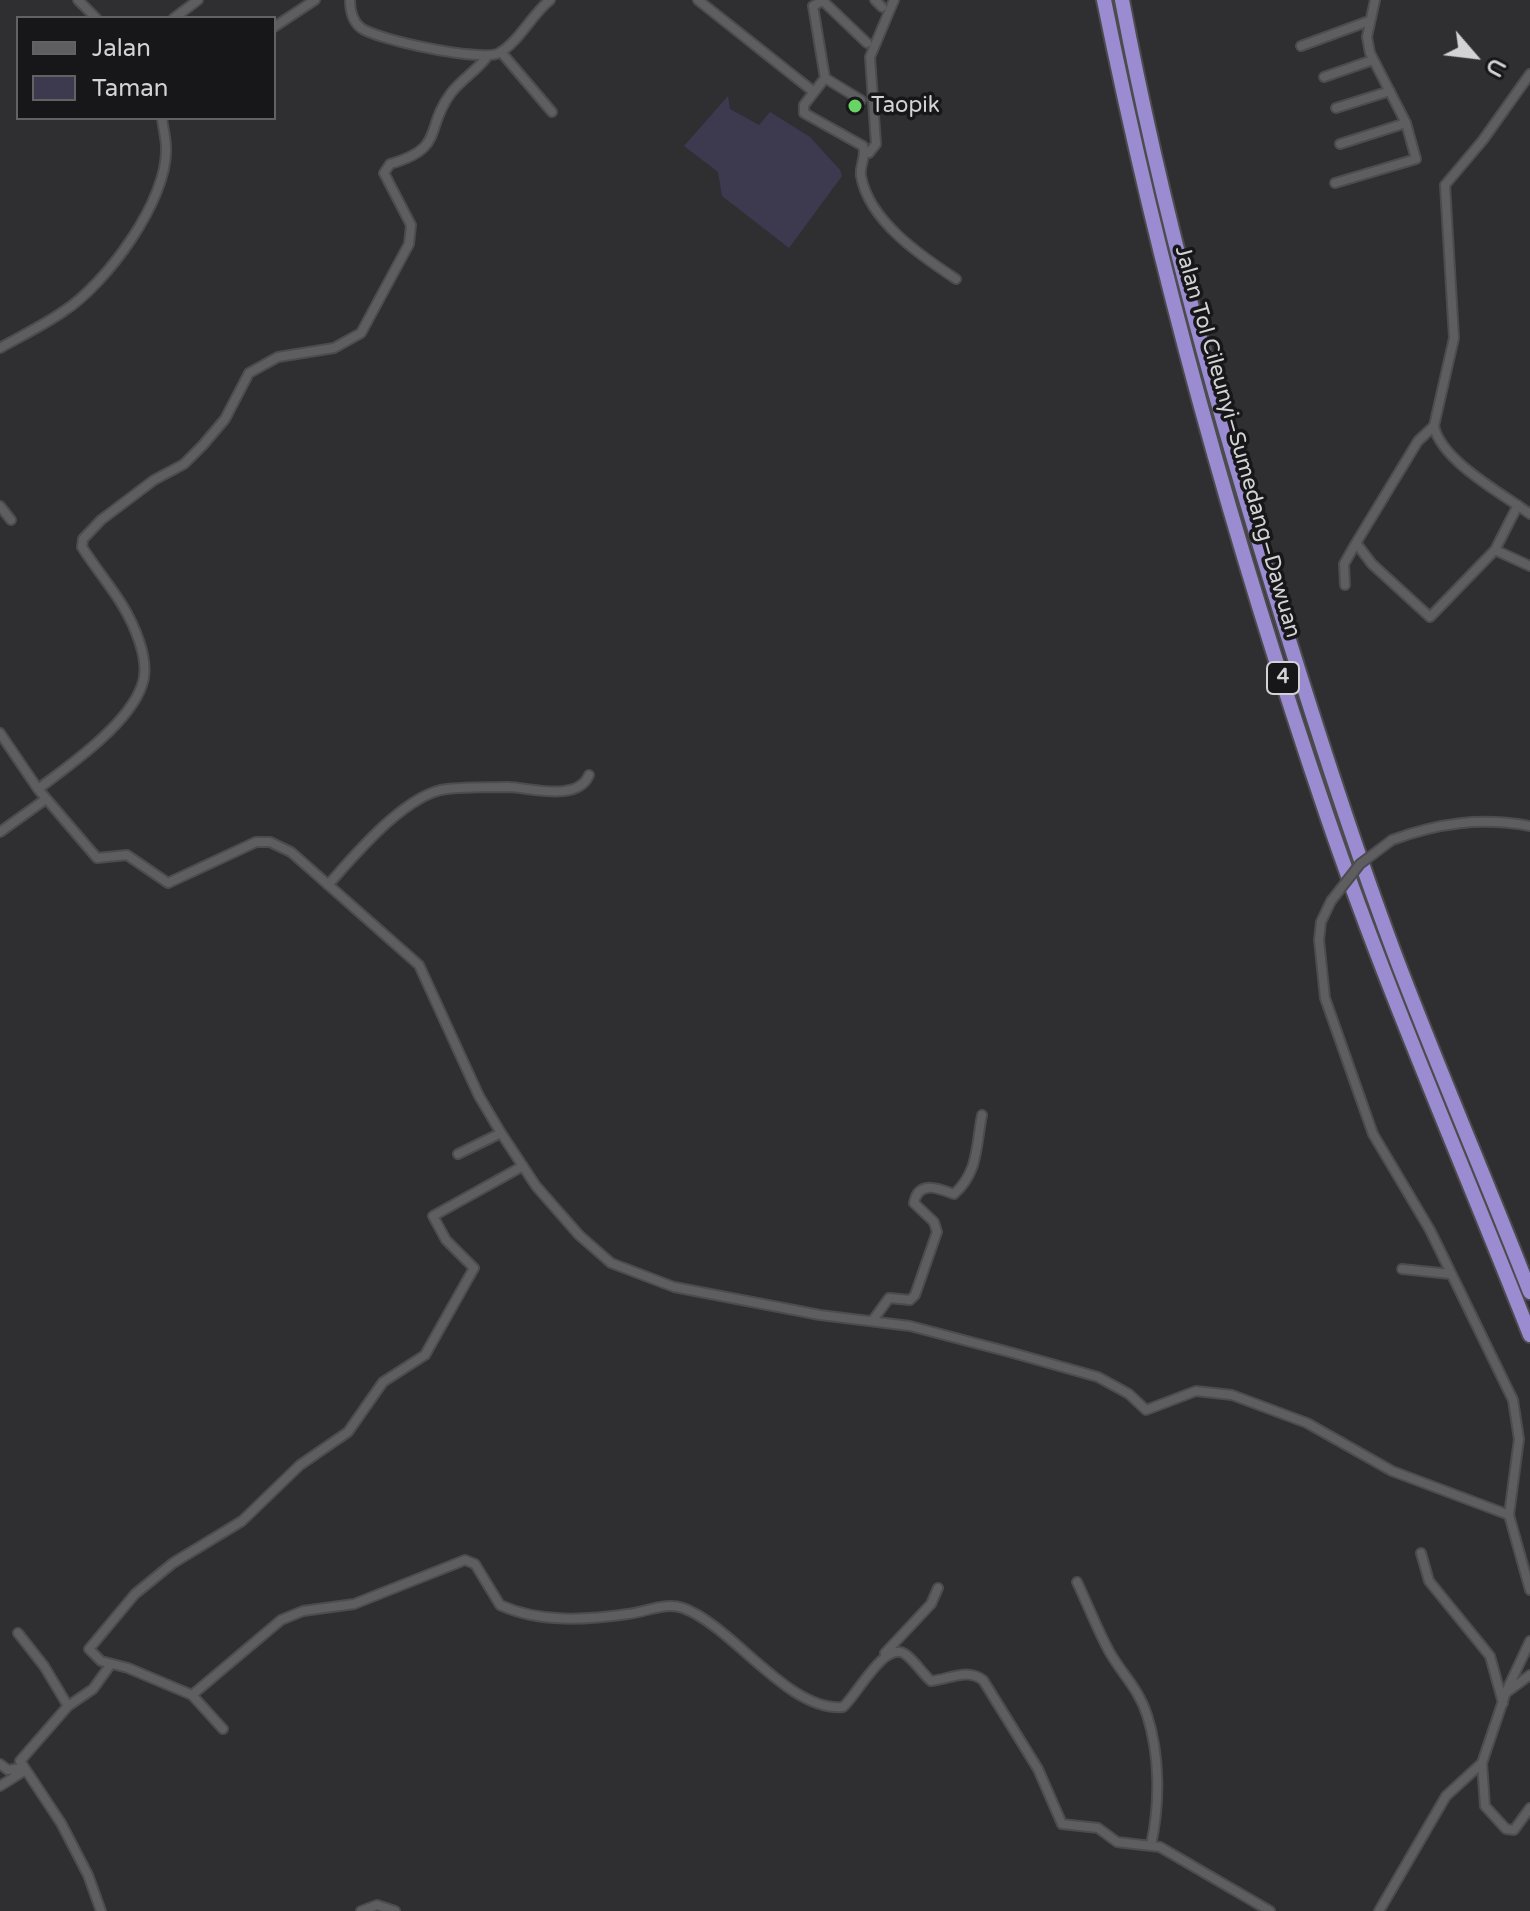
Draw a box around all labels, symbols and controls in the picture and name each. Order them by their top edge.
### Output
legend [16,16,276,120]
north arrow [1434,16,1514,96]
text: Jalan [92,34,151,63]
text: U [1480,54,1511,81]
text: Taman [92,74,168,103]
place label: Taopik [871,93,940,119]
marker: Taopik [846,97,864,115]
street label: Jalan Tol Cileunyi–Sumedang–Dawuan [1168,243,1306,641]
road number: 4 [1267,662,1299,694]

